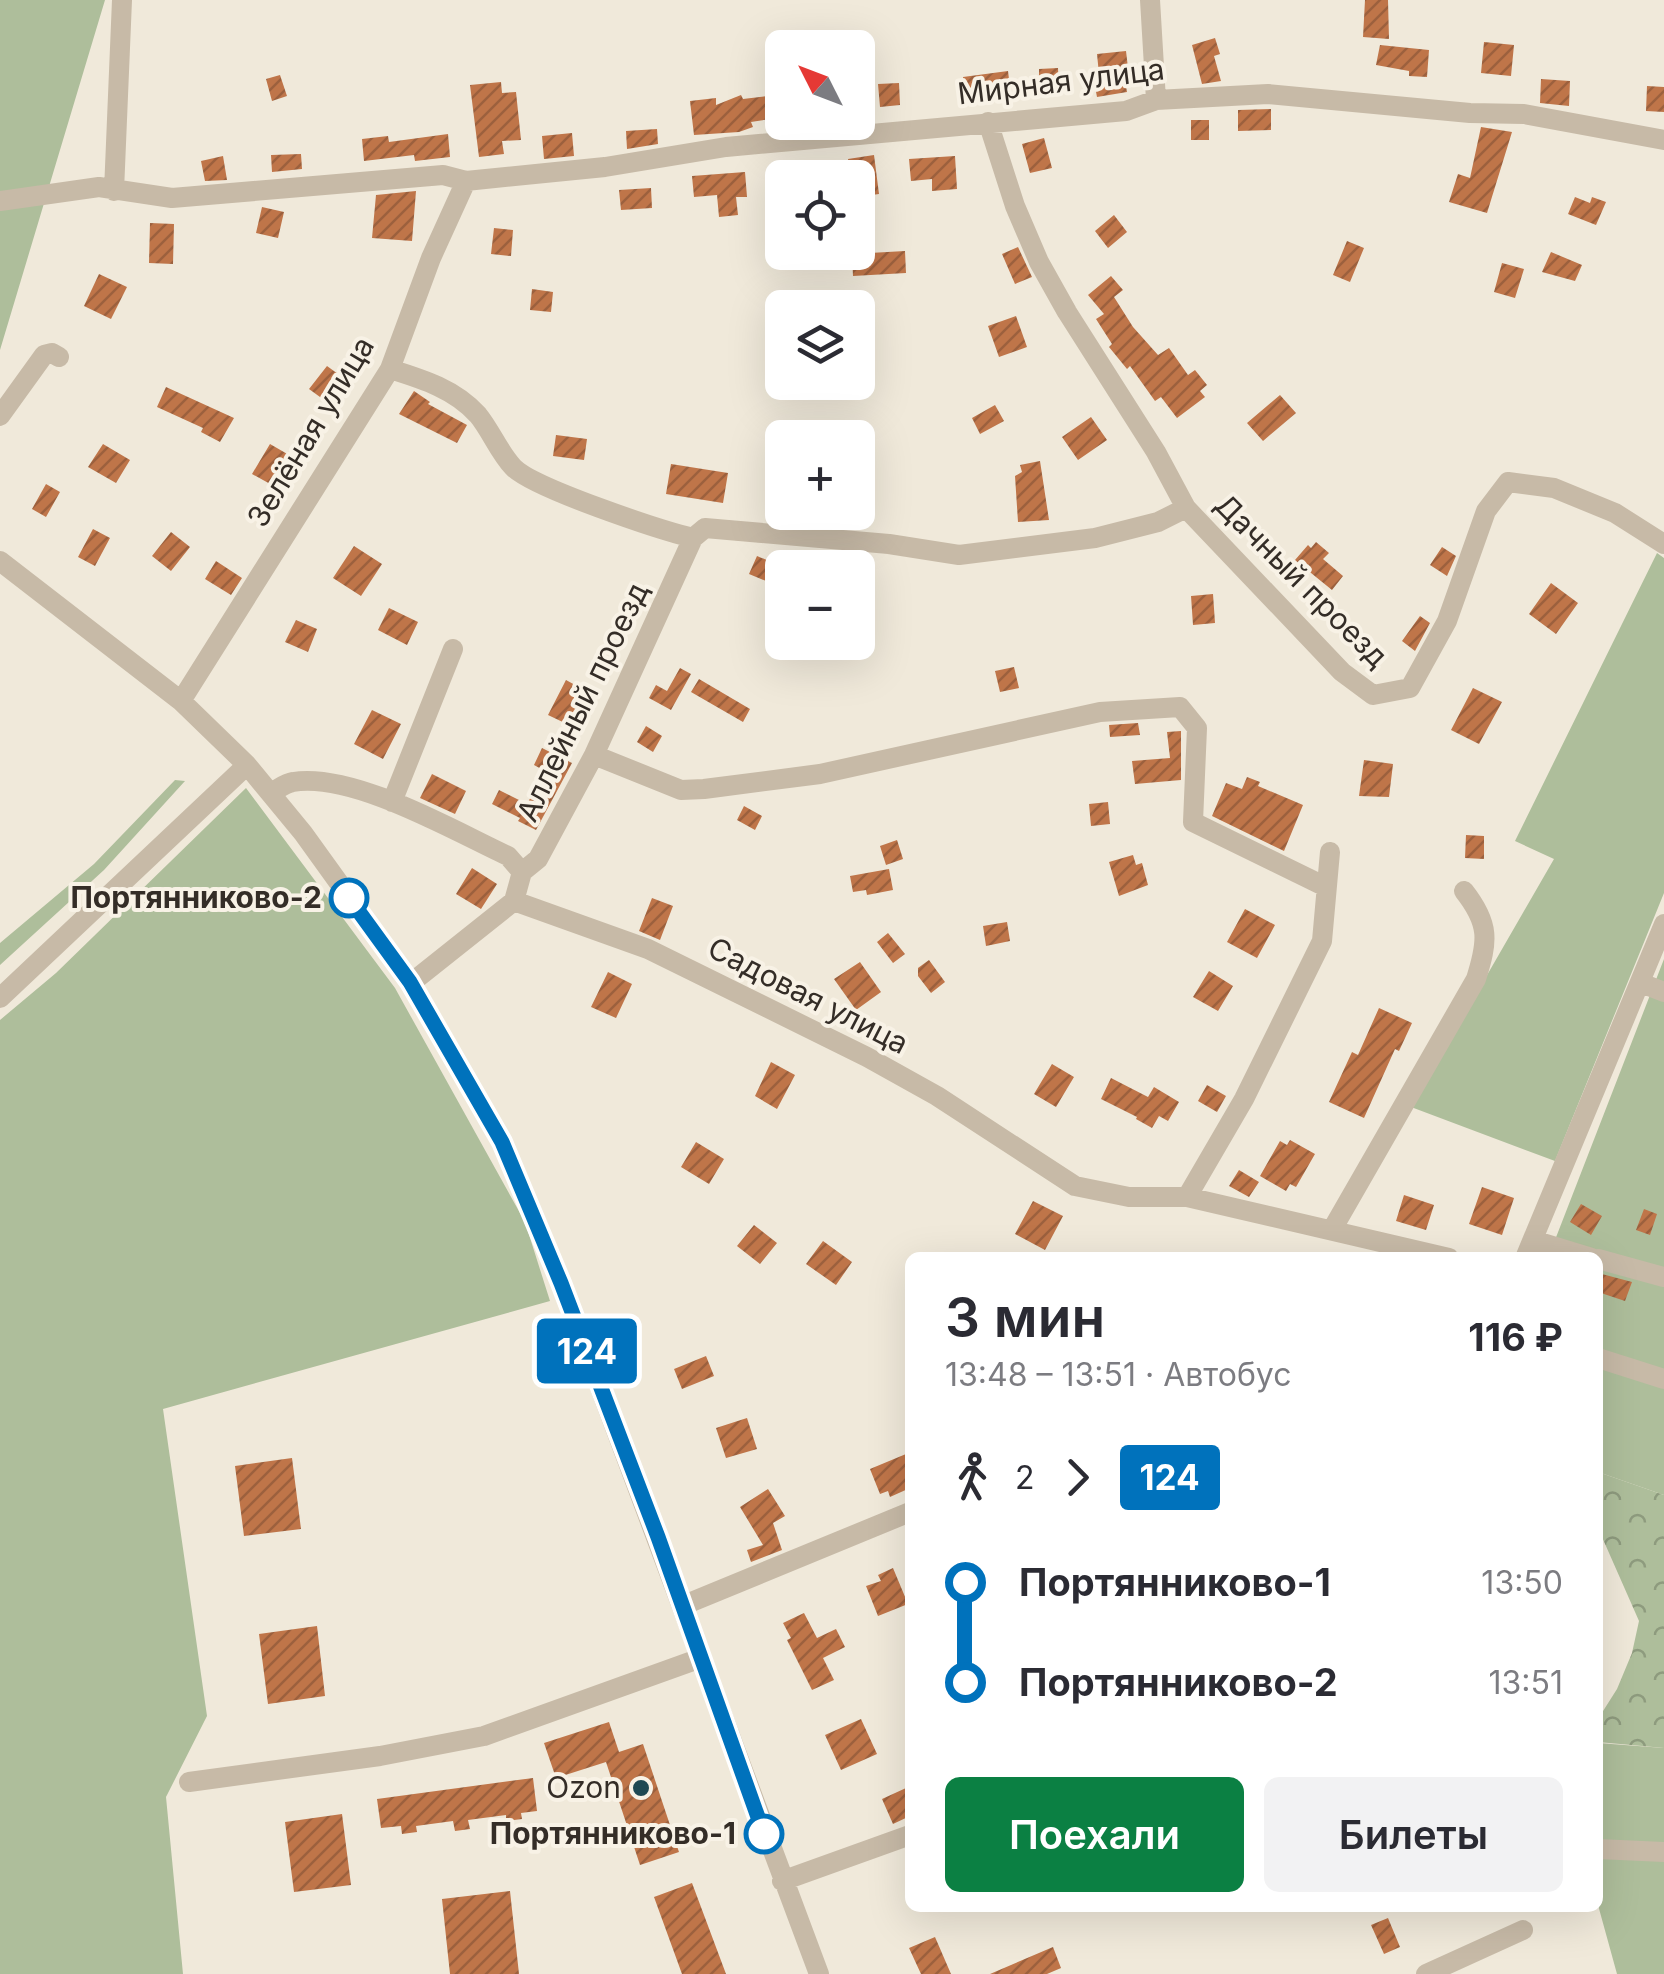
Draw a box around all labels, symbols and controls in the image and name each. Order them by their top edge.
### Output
north arrow [765,30,875,140]
map controls [765,30,875,660]
street label: Мирная улица [955,50,1166,112]
button: locate [765,160,875,270]
button: layers [765,290,875,400]
street label: Зелёная улица [239,330,381,533]
button: + [765,420,875,530]
street label: Дачный проезд [1208,486,1396,674]
button: − [765,550,875,660]
street label: Аллейный проезд [509,576,656,827]
place label: Портянниково-2 [70,879,322,915]
marker: Портянниково-2 [330,879,368,917]
street label: Садовая улица [702,929,915,1061]
text: 3 мин [945,1284,1105,1350]
text: 116 ₽ [1468,1314,1563,1360]
line badge: 124 [530,1318,644,1384]
text: 124 [557,1330,617,1372]
text: 13:48 – 13:51 · Автобус [945,1355,1291,1394]
icon: walk [945,1450,1000,1505]
icon: forward [1050,1450,1105,1505]
text: 124 [1140,1456,1200,1498]
text: 2 [1015,1458,1035,1497]
text: Портянниково-1 [1019,1559,1331,1605]
text: 13:50 [1481,1563,1563,1602]
text: Портянниково-2 [1019,1659,1338,1705]
text: 13:51 [1489,1663,1563,1702]
place label: Ozon [546,1769,621,1805]
marker: Ozon [630,1777,652,1799]
button: Поехали [945,1777,1244,1892]
button: Билеты [1264,1777,1563,1892]
place label: Портянниково-1 [490,1815,736,1851]
marker: Портянниково-1 [745,1815,783,1853]

